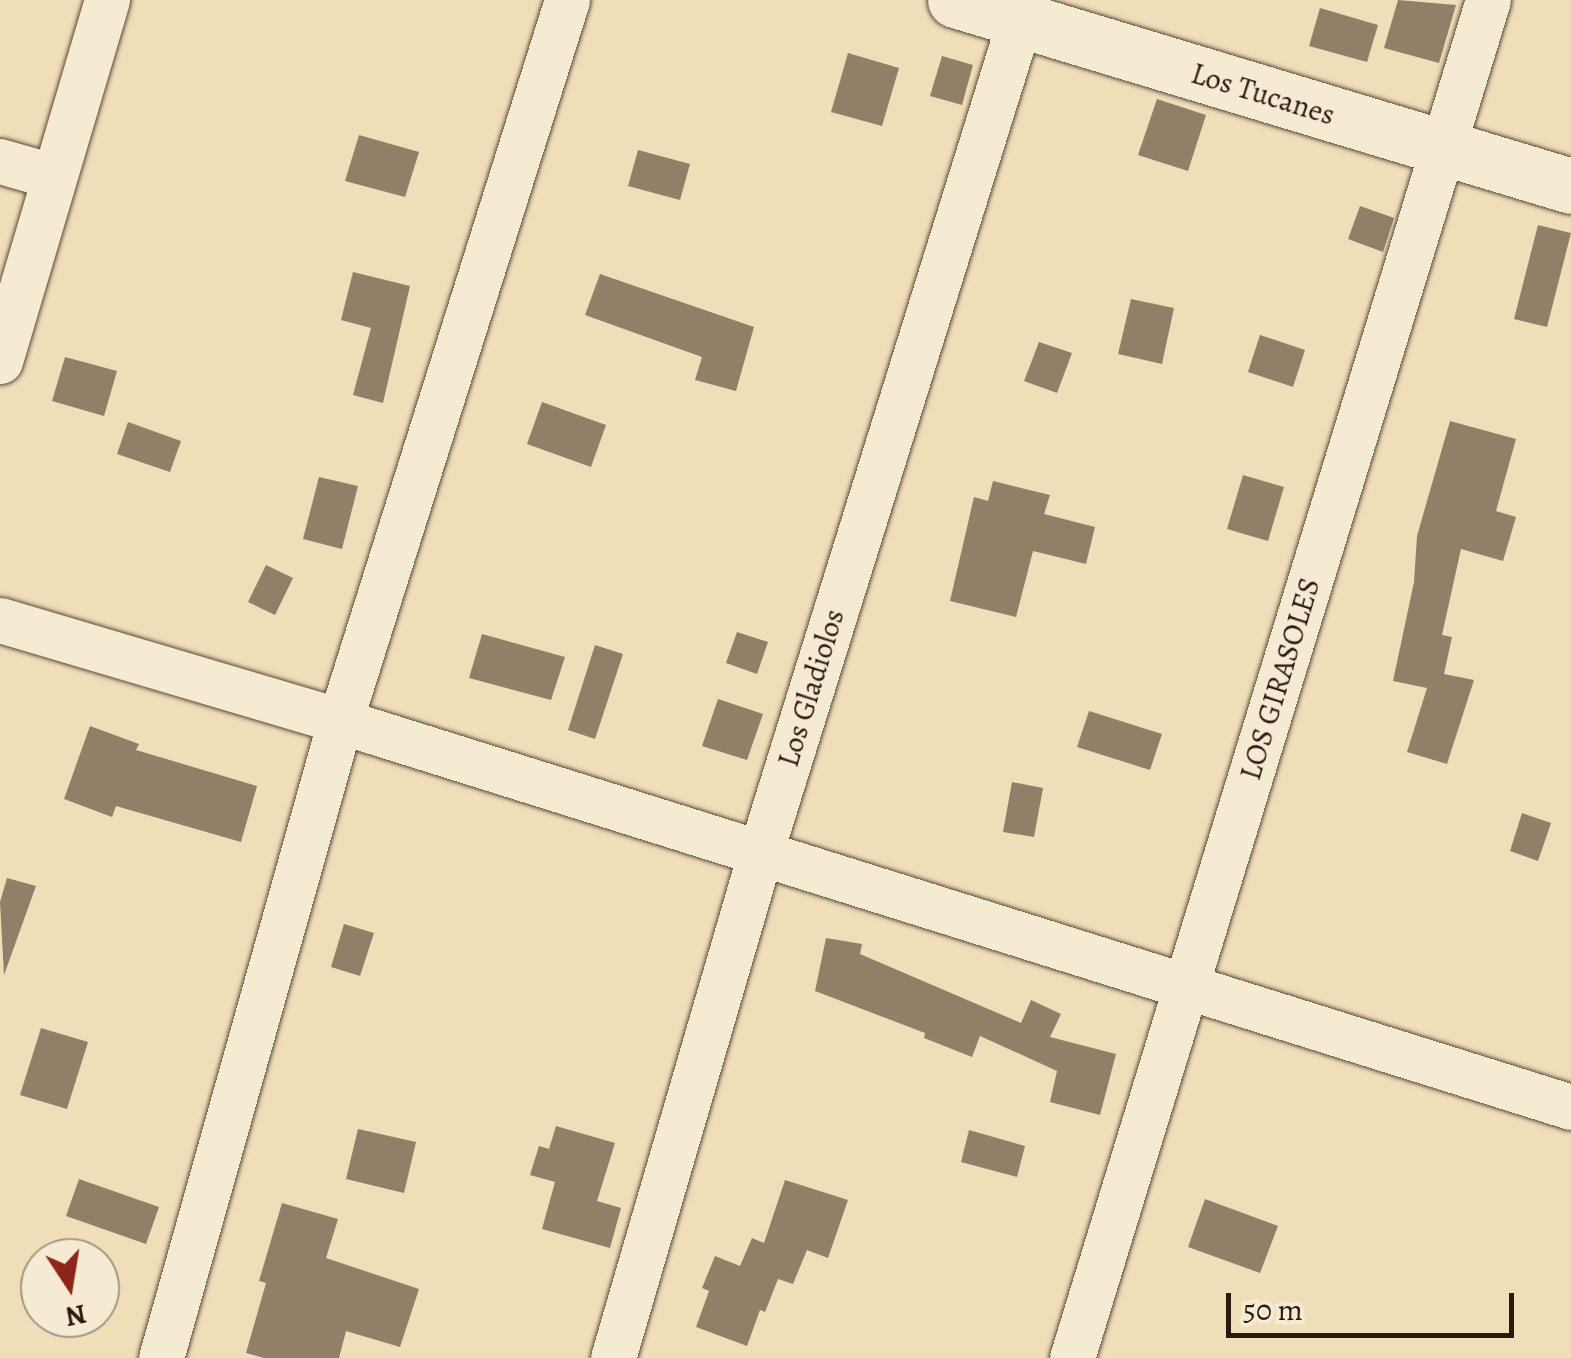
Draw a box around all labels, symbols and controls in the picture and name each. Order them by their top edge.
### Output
street label: Los Tucanes [1187,55,1339,133]
street label: LOS GIRASOLES [1232,574,1328,784]
street label: Los Gladiolos [770,605,852,771]
north arrow [20,1238,120,1338]
scale bar [1231,1273,1518,1335]
text: 50 m [1243,1290,1303,1330]
text: N [62,1295,90,1336]

